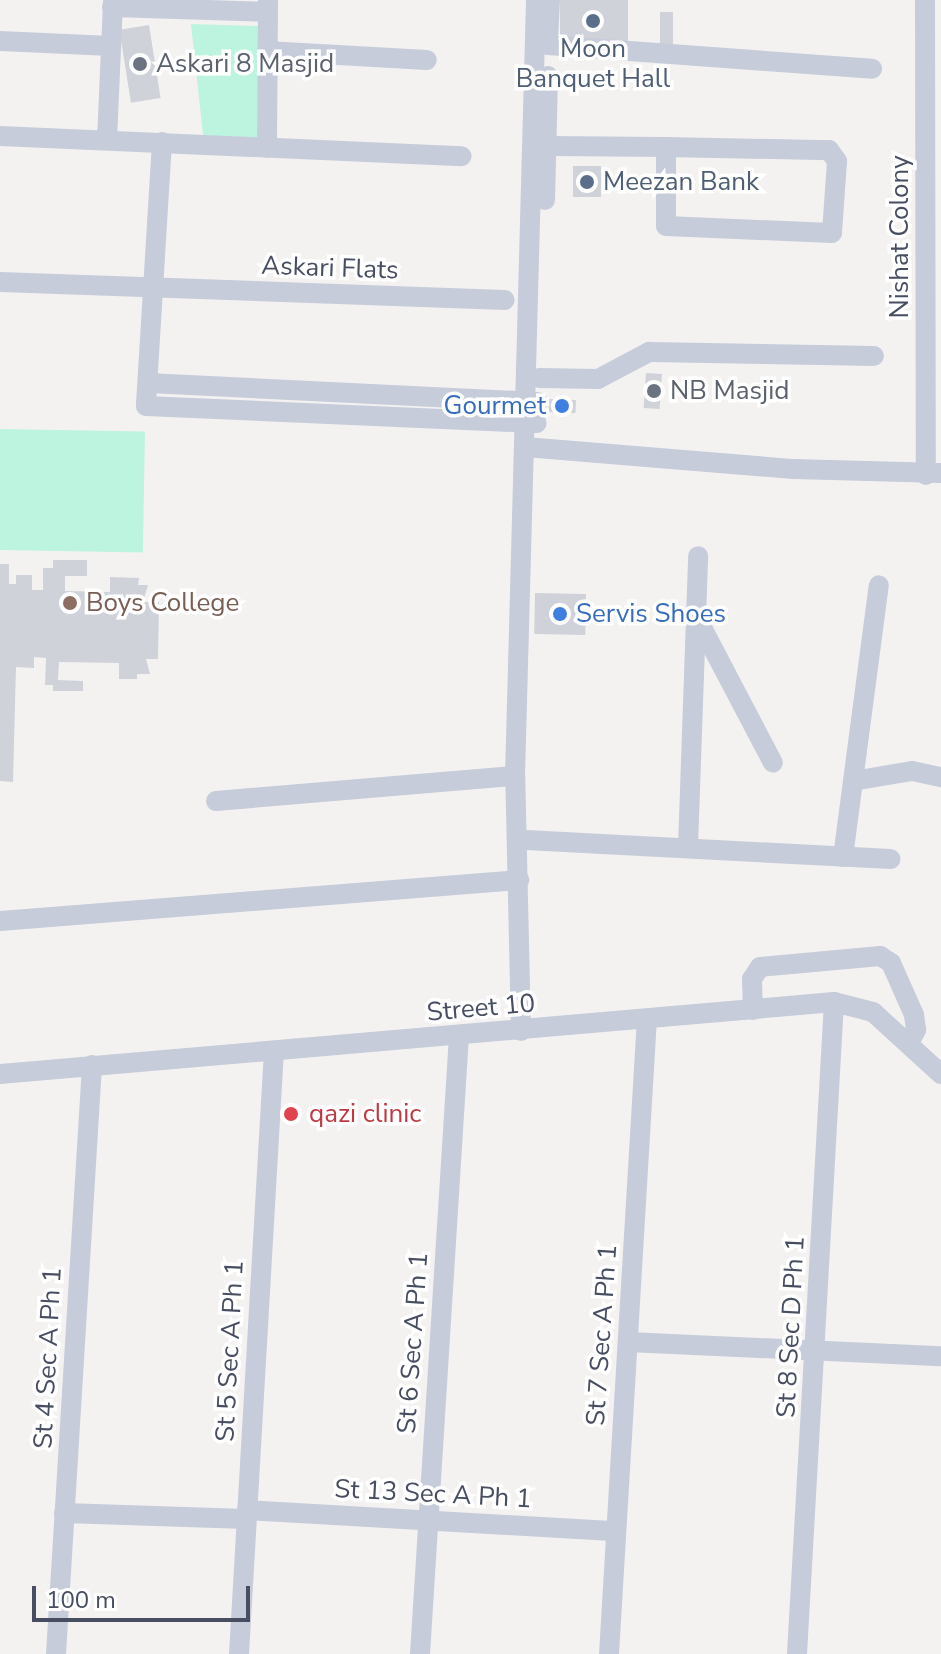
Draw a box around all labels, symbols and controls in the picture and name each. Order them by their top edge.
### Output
marker: Moon Banquet Hall [584,12,602,30]
place label: Moon Banquet Hall [516,33,670,94]
place label: Askari 8 Masjid [156,48,334,80]
marker: Askari 8 Masjid [131,55,149,73]
street label: Nishat Colony [884,155,916,319]
place label: Meezan Bank [603,166,759,198]
marker: Meezan Bank [578,173,596,191]
street label: Askari Flats [261,250,399,286]
place label: NB Masjid [670,375,789,407]
marker: NB Masjid [645,382,663,400]
place label: Gourmet [444,390,546,422]
marker: Gourmet [553,397,571,415]
place label: Boys College [86,587,239,619]
marker: Boys College [61,594,79,612]
place label: Servis Shoes [576,598,726,630]
marker: Servis Shoes [551,605,569,623]
street label: Street 10 [425,988,537,1028]
place label: qazi clinic [309,1098,421,1130]
marker: qazi clinic [280,1103,302,1125]
street label: St 8 Sec D Ph 1 [771,1235,811,1419]
street label: St 7 Sec A Ph 1 [580,1243,624,1427]
street label: St 6 Sec A Ph 1 [391,1251,435,1435]
street label: St 5 Sec A Ph 1 [210,1259,250,1443]
street label: St 4 Sec A Ph 1 [28,1266,68,1450]
street label: St 13 Sec A Ph 1 [334,1473,532,1515]
scale bar [36,1570,254,1620]
text: 100 m [46,1584,116,1616]

